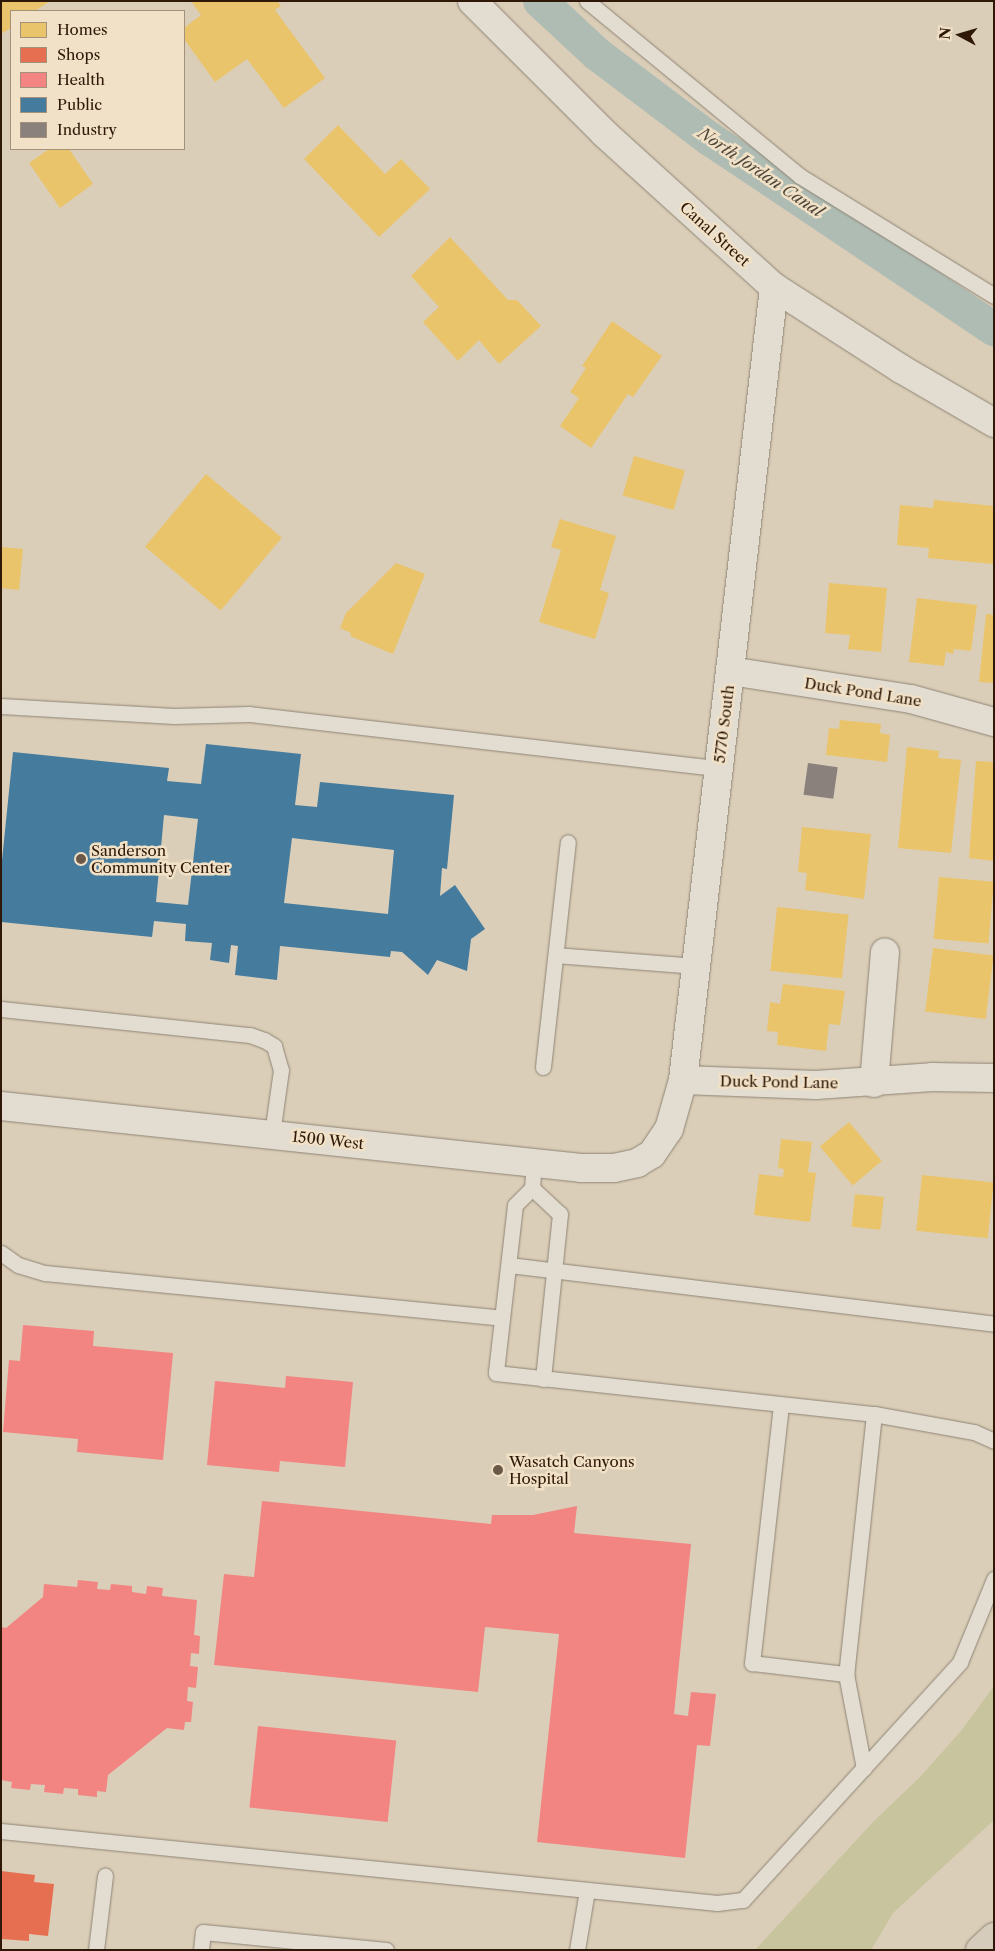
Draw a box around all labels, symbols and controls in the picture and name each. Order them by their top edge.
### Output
legend [10,10,185,150]
north arrow [935,10,985,60]
text: Homes [57,20,108,39]
text: N [935,26,955,40]
text: Shops [57,45,100,64]
text: Health [57,70,105,89]
text: Public [57,95,102,114]
text: Industry [57,120,117,139]
water label: North Jordan Canal [695,123,827,221]
street label: Canal Street [676,198,754,270]
street label: Duck Pond Lane [803,674,923,710]
street label: 5770 South [710,684,738,764]
place label: Sanderson Community Center [91,841,230,876]
marker: Sanderson Community Center [75,853,87,865]
street label: Duck Pond Lane [719,1072,839,1092]
street label: 1500 West [291,1127,365,1153]
place label: Wasatch Canyons Hospital [509,1452,635,1487]
marker: Wasatch Canyons Hospital [491,1463,505,1477]

